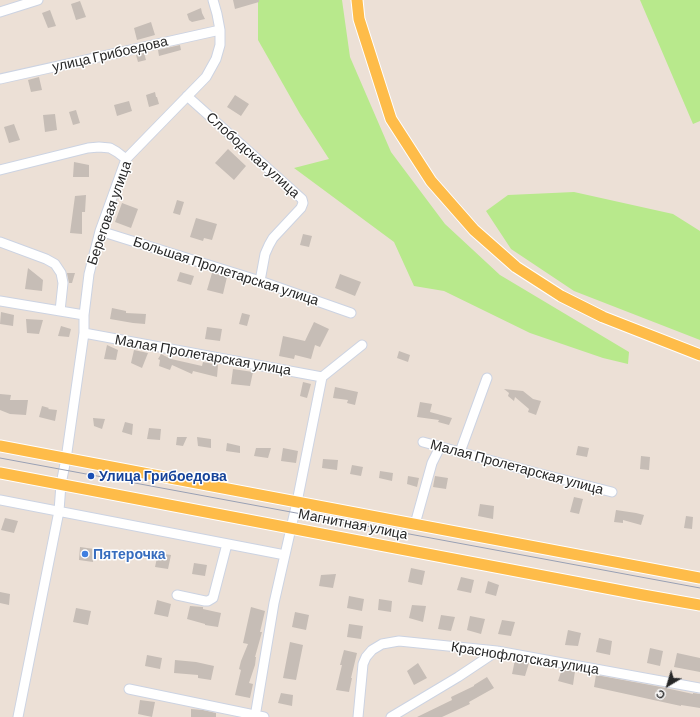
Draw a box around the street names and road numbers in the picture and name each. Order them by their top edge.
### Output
street label: улица Грибоедова [51,33,169,75]
street label: Слободская улица [203,109,303,201]
street label: Береговая улица [83,159,135,267]
street label: Большая Пролетарская улица [131,233,321,309]
street label: Малая Пролетарская улица [114,331,292,379]
street label: Малая Пролетарская улица [429,436,605,498]
street label: Магнитная улица [297,505,409,543]
street label: Краснофлотская улица [450,638,600,678]

